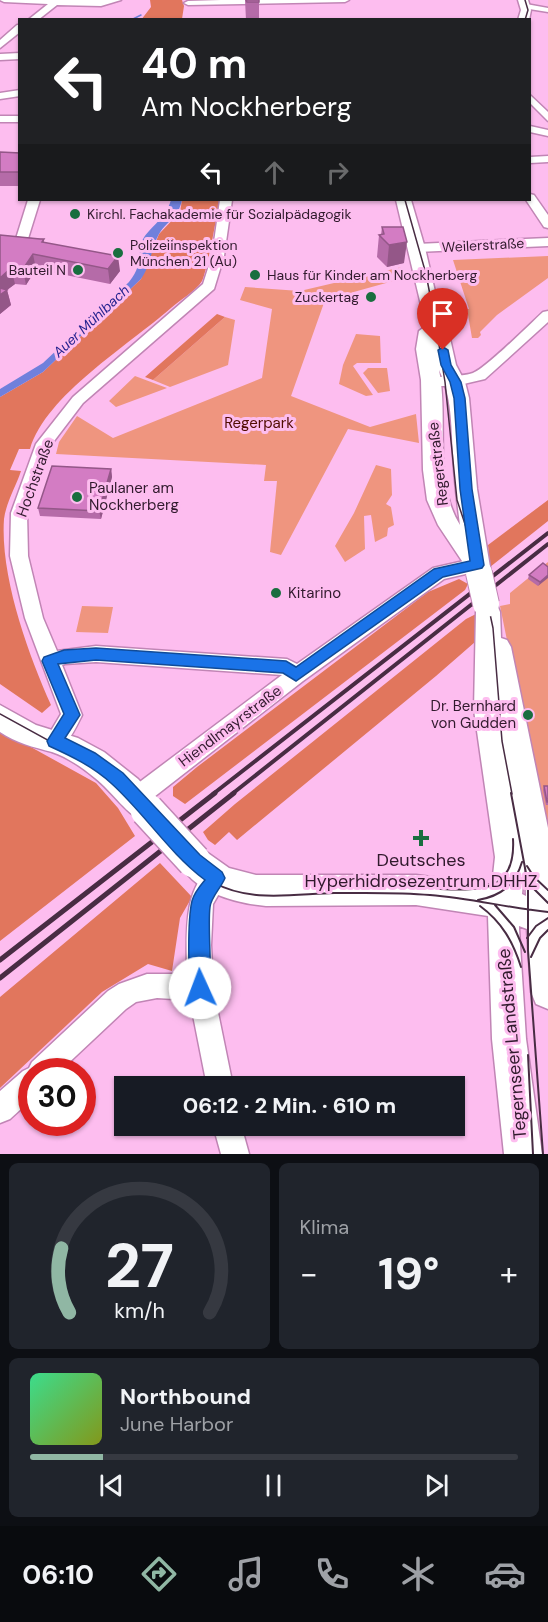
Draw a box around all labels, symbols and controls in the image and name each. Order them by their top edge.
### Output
text: 40 m [141,36,247,91]
icon: left [42,42,120,120]
text: Am Nockherberg [141,89,352,124]
icon: left [195,156,228,189]
icon: ahead [258,156,291,189]
icon: right [321,156,354,189]
place label: Kirchl. Fachakademie für Sozialpädagogik [87,205,351,223]
marker: Kirchl. Fachakademie für Sozialpädagogik [68,207,82,221]
street label: Weilerstraße [441,234,525,256]
place label: Polizeiinspektion München 21 (Au) [130,236,238,270]
marker: Polizeiinspektion München 21 (Au) [111,246,125,260]
place label: Bauteil N [9,261,66,279]
marker: Bauteil N [71,263,85,277]
place label: Haus für Kinder am Nockherberg [267,266,478,284]
marker: Haus für Kinder am Nockherberg [248,268,262,282]
water label: Auer Mühlbach [48,281,133,362]
place label: Zuckertag [295,288,359,306]
pin [417,288,468,350]
marker: Zuckertag [364,290,378,304]
icon: arrive [426,297,459,330]
park label: Regerpark [224,413,294,433]
street label: Regerstraße [423,421,453,507]
street label: Hochstraße [12,436,58,520]
place label: Paulaner am Nockherberg [89,478,179,515]
marker: Paulaner am Nockherberg [70,490,84,504]
place label: Kitarino [288,583,341,603]
marker: Kitarino [269,586,283,600]
street label: Hiendlmayrstraße [175,681,285,771]
place label: Dr. Bernhard von Gudden [431,696,516,733]
marker: Dr. Bernhard von Gudden [521,708,535,722]
marker: Deutsches Hyperhidrosezentrum DHHZ [412,829,430,847]
place label: Deutsches Hyperhidrosezentrum DHHZ [305,848,537,893]
street label: Tegernseer Landstraße [492,948,532,1140]
position arrow [168,956,232,1020]
speed limit sign: 30 [18,1058,96,1136]
text: 06:12 · 2 Min. · 610 m [183,1091,396,1120]
text: Klima [300,1214,349,1240]
text: 27 [105,1225,174,1306]
text: 19° [378,1244,439,1303]
text: − [300,1252,318,1295]
text: + [500,1252,518,1295]
text: km/h [114,1297,165,1325]
text: Northbound [120,1382,251,1411]
text: June Harbor [120,1411,233,1437]
icon: previous [95,1469,128,1502]
icon: pause [257,1469,290,1502]
icon: next [420,1469,453,1502]
icon: directions [138,1553,180,1595]
icon: music [225,1553,267,1595]
icon: phone [311,1553,353,1595]
icon: climate [397,1553,439,1595]
icon: car [484,1553,526,1595]
text: 06:10 [22,1557,94,1592]

